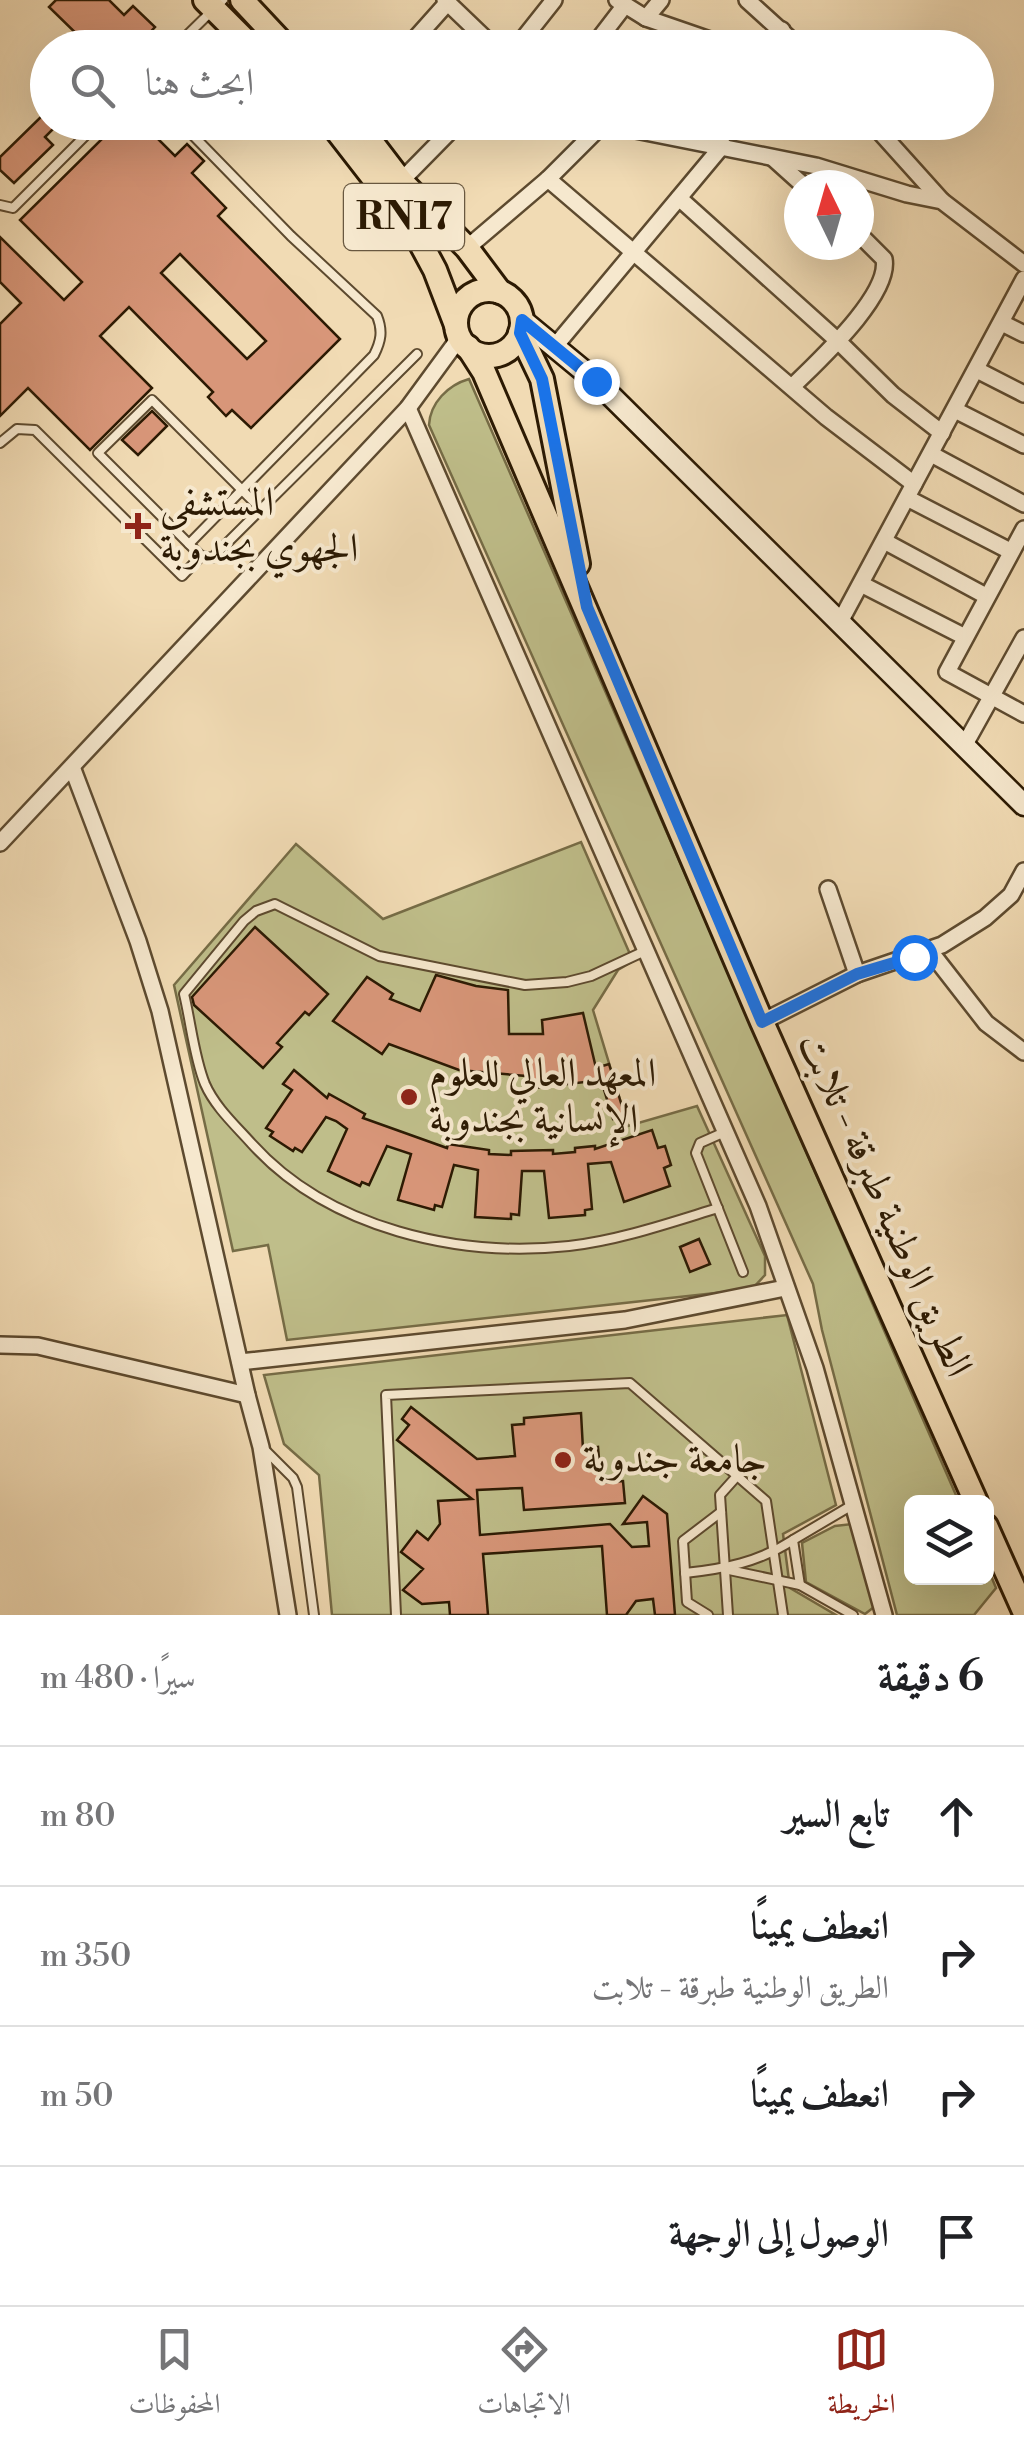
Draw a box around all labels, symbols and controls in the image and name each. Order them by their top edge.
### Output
search box [30,30,994,140]
icon: search [65,58,120,113]
text: ابحث هنا [145,60,254,107]
north arrow [784,170,874,260]
road number: RN17 [344,184,464,250]
route end [574,359,620,405]
place label: المستشفى الجهوي بجندوبة [160,478,358,579]
marker: المستشفى الجهوي بجندوبة [125,513,151,539]
route start [892,935,938,981]
street label: الطريق الوطنية طبرقة - تلابت [787,1025,983,1385]
place label: المعهد العالي للعلوم الإنسانية بجندوبة [429,1049,656,1148]
marker: المعهد العالي للعلوم الإنسانية بجندوبة [398,1086,420,1108]
place label: جامعة جندوبة [583,1435,767,1485]
marker: جامعة جندوبة [552,1449,574,1471]
map controls [904,1495,994,1585]
button: layers [904,1495,994,1585]
text: 6 دقيقة [877,1651,984,1704]
text: سيرًا · 480 m [40,1658,196,1698]
icon: ahead [929,1789,984,1844]
text: تابع السير [784,1791,889,1838]
text: 80 m [40,1796,115,1836]
text: انعطف يمينًا [751,1903,889,1950]
icon: right [929,1929,984,1984]
text: 350 m [40,1936,131,1976]
text: الطريق الوطنية طبرقة - تلابت [592,1968,889,2008]
icon: right [929,2069,984,2124]
text: انعطف يمينًا [751,2071,889,2118]
text: 50 m [40,2076,114,2116]
icon: arrive [929,2209,984,2264]
text: الوصول إلى الوجهة [669,2211,889,2258]
tab: المحفوظات [128,2322,221,2431]
tab: الاتجاهات [477,2322,571,2431]
tab: الخريطة [828,2322,896,2431]

